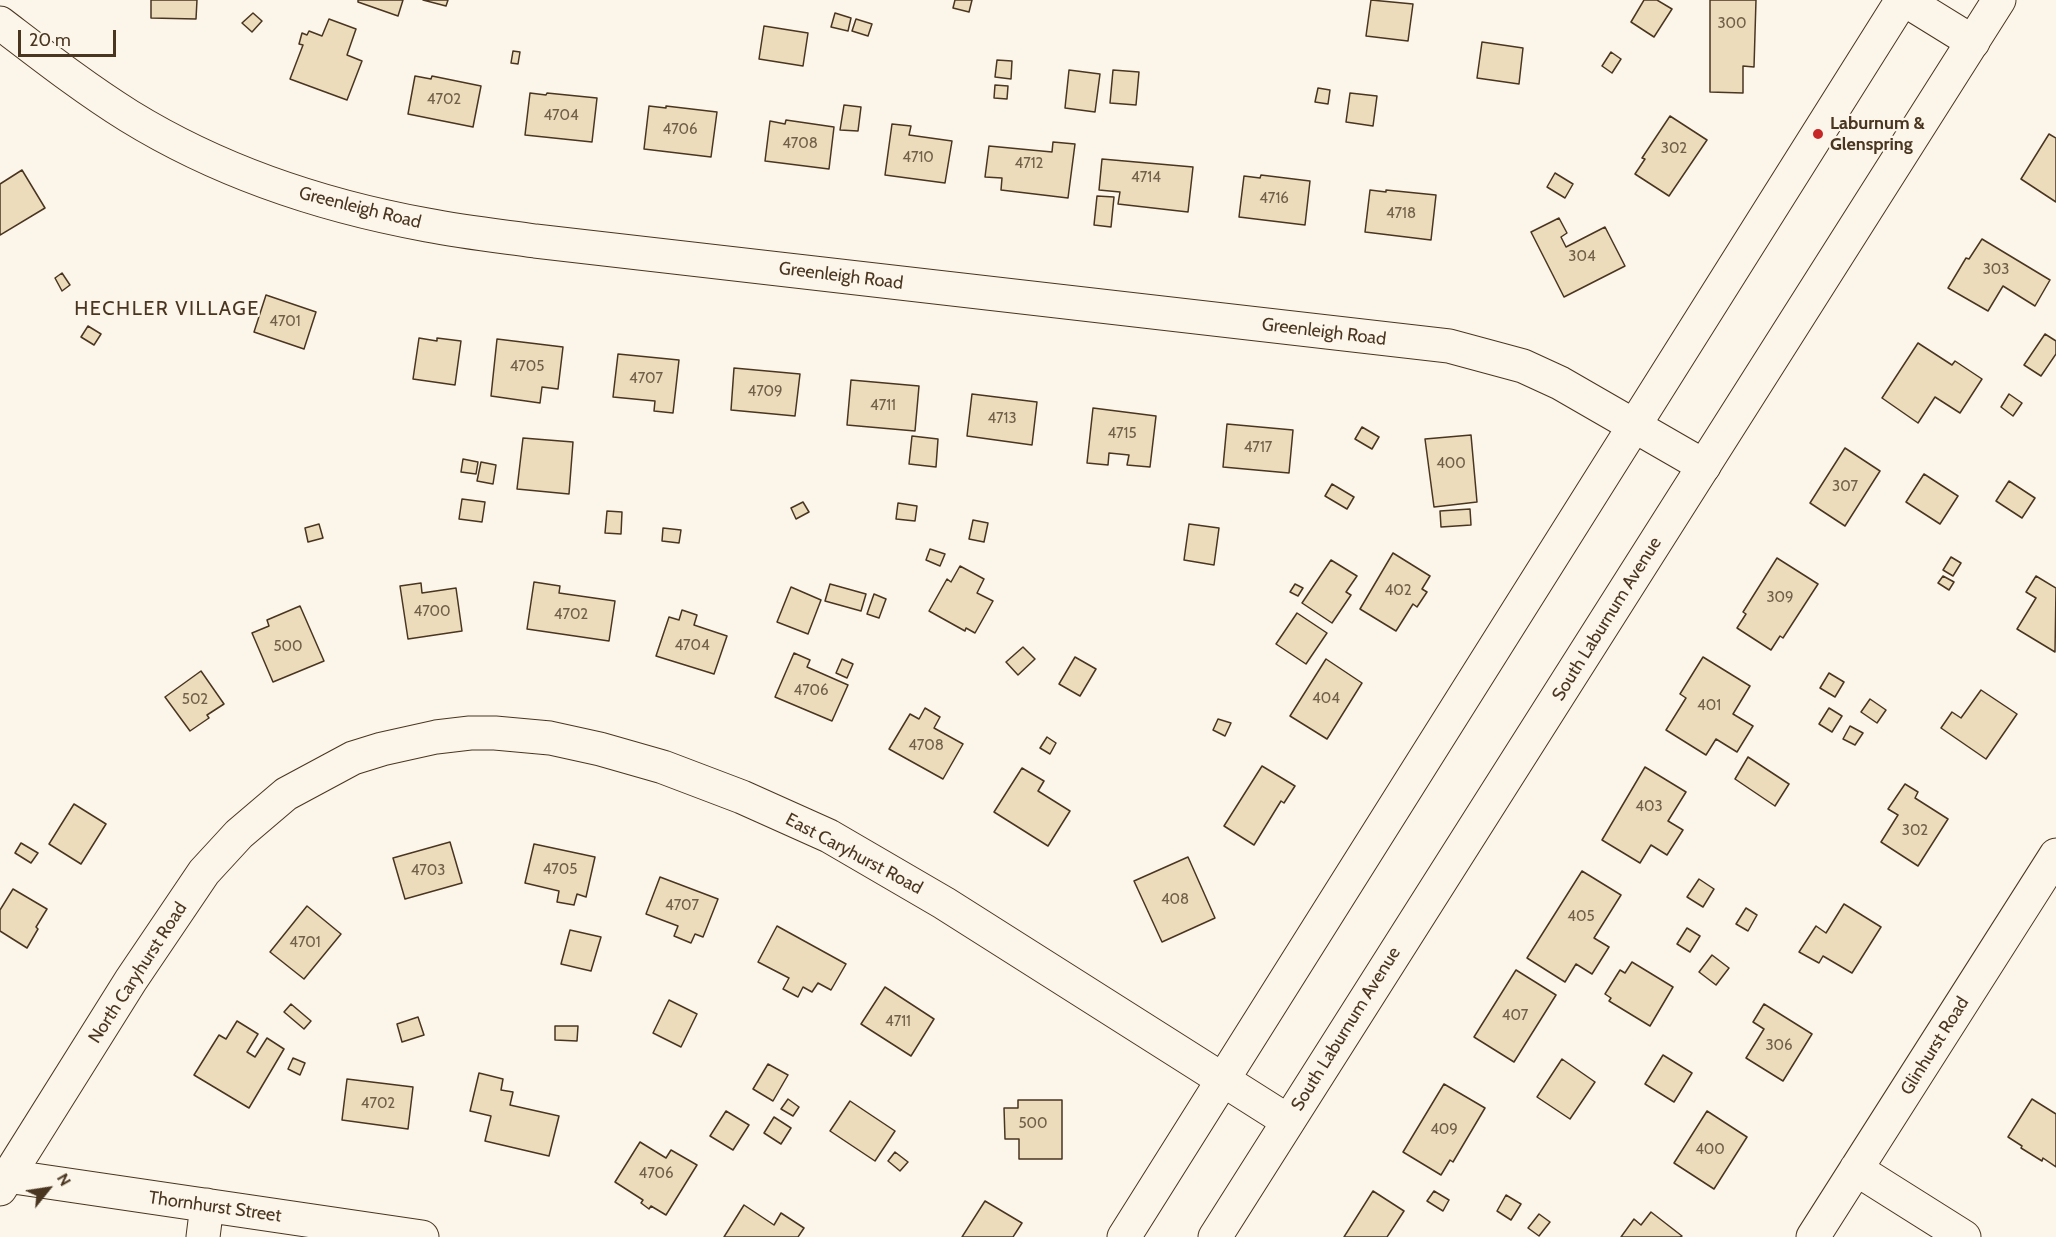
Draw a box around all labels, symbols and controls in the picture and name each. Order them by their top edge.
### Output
house number: 300 [1717,15,1747,33]
scale bar [21,18,118,56]
text: 20 m [29,29,71,51]
house number: 4702 [427,91,461,109]
house number: 4704 [543,107,579,125]
place label: Laburnum & Glenspring [1830,113,1925,156]
house number: 4706 [662,121,698,139]
marker: Laburnum & Glenspring [1811,127,1825,141]
house number: 4708 [782,135,818,153]
house number: 302 [1661,140,1687,158]
house number: 4710 [902,149,934,167]
house number: 4712 [1015,155,1043,173]
house number: 4714 [1131,169,1161,187]
street label: Greenleigh Road [297,182,423,234]
house number: 4716 [1259,190,1289,208]
house number: 4718 [1386,205,1416,223]
house number: 304 [1568,248,1596,266]
street label: Greenleigh Road [778,258,904,294]
house number: 303 [1983,261,2009,279]
district label: HECHLER VILLAGE [74,297,260,321]
house number: 4701 [269,313,301,331]
street label: Greenleigh Road [1261,314,1387,350]
house number: 4705 [510,358,544,376]
house number: 4707 [629,370,663,388]
house number: 4709 [747,383,783,401]
house number: 4711 [870,397,896,415]
house number: 4713 [987,410,1017,428]
house number: 4715 [1107,425,1137,443]
house number: 4717 [1244,439,1272,457]
house number: 400 [1436,455,1466,473]
house number: 307 [1832,478,1858,496]
street label: South Laburnum Avenue [1548,533,1666,705]
house number: 402 [1385,582,1411,600]
house number: 309 [1766,589,1794,607]
house number: 4700 [413,603,451,621]
house number: 4702 [554,606,588,624]
house number: 4704 [674,637,710,655]
house number: 500 [273,638,303,656]
house number: 4706 [793,682,829,700]
house number: 404 [1312,690,1340,708]
house number: 502 [182,691,208,709]
house number: 401 [1697,697,1721,715]
house number: 4708 [908,737,944,755]
house number: 403 [1635,798,1663,816]
street label: East Caryhurst Road [782,809,926,899]
house number: 302 [1902,822,1928,840]
house number: 4705 [543,861,577,879]
house number: 4703 [411,862,445,880]
house number: 408 [1161,891,1189,909]
house number: 4707 [665,897,699,915]
street label: North Caryhurst Road [84,898,192,1048]
house number: 405 [1567,908,1595,926]
house number: 4701 [289,934,321,952]
street label: South Laburnum Avenue [1287,943,1405,1115]
street label: Glinhurst Road [1896,993,1974,1099]
house number: 407 [1502,1007,1528,1025]
house number: 4711 [885,1013,911,1031]
house number: 306 [1765,1037,1793,1055]
house number: 4702 [361,1095,395,1113]
house number: 500 [1018,1115,1048,1133]
house number: 409 [1430,1121,1458,1139]
house number: 400 [1695,1141,1725,1159]
north arrow [18,1159,78,1219]
house number: 4706 [638,1165,674,1183]
text: N [53,1170,75,1189]
street label: Thornhurst Street [147,1187,283,1227]

